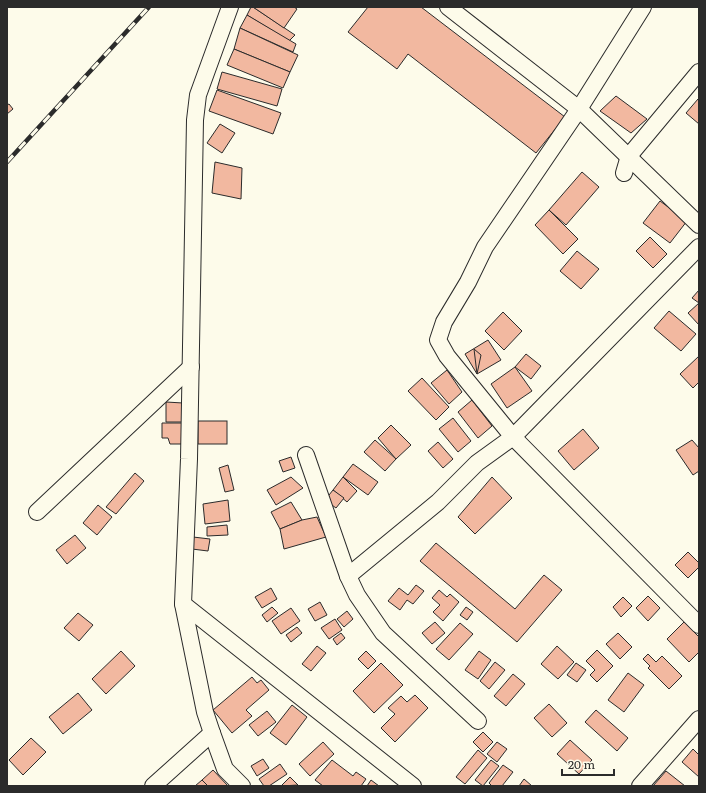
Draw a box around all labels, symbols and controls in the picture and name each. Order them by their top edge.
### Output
scale bar [562,751,614,777]
text: 20 m [568,755,595,773]

